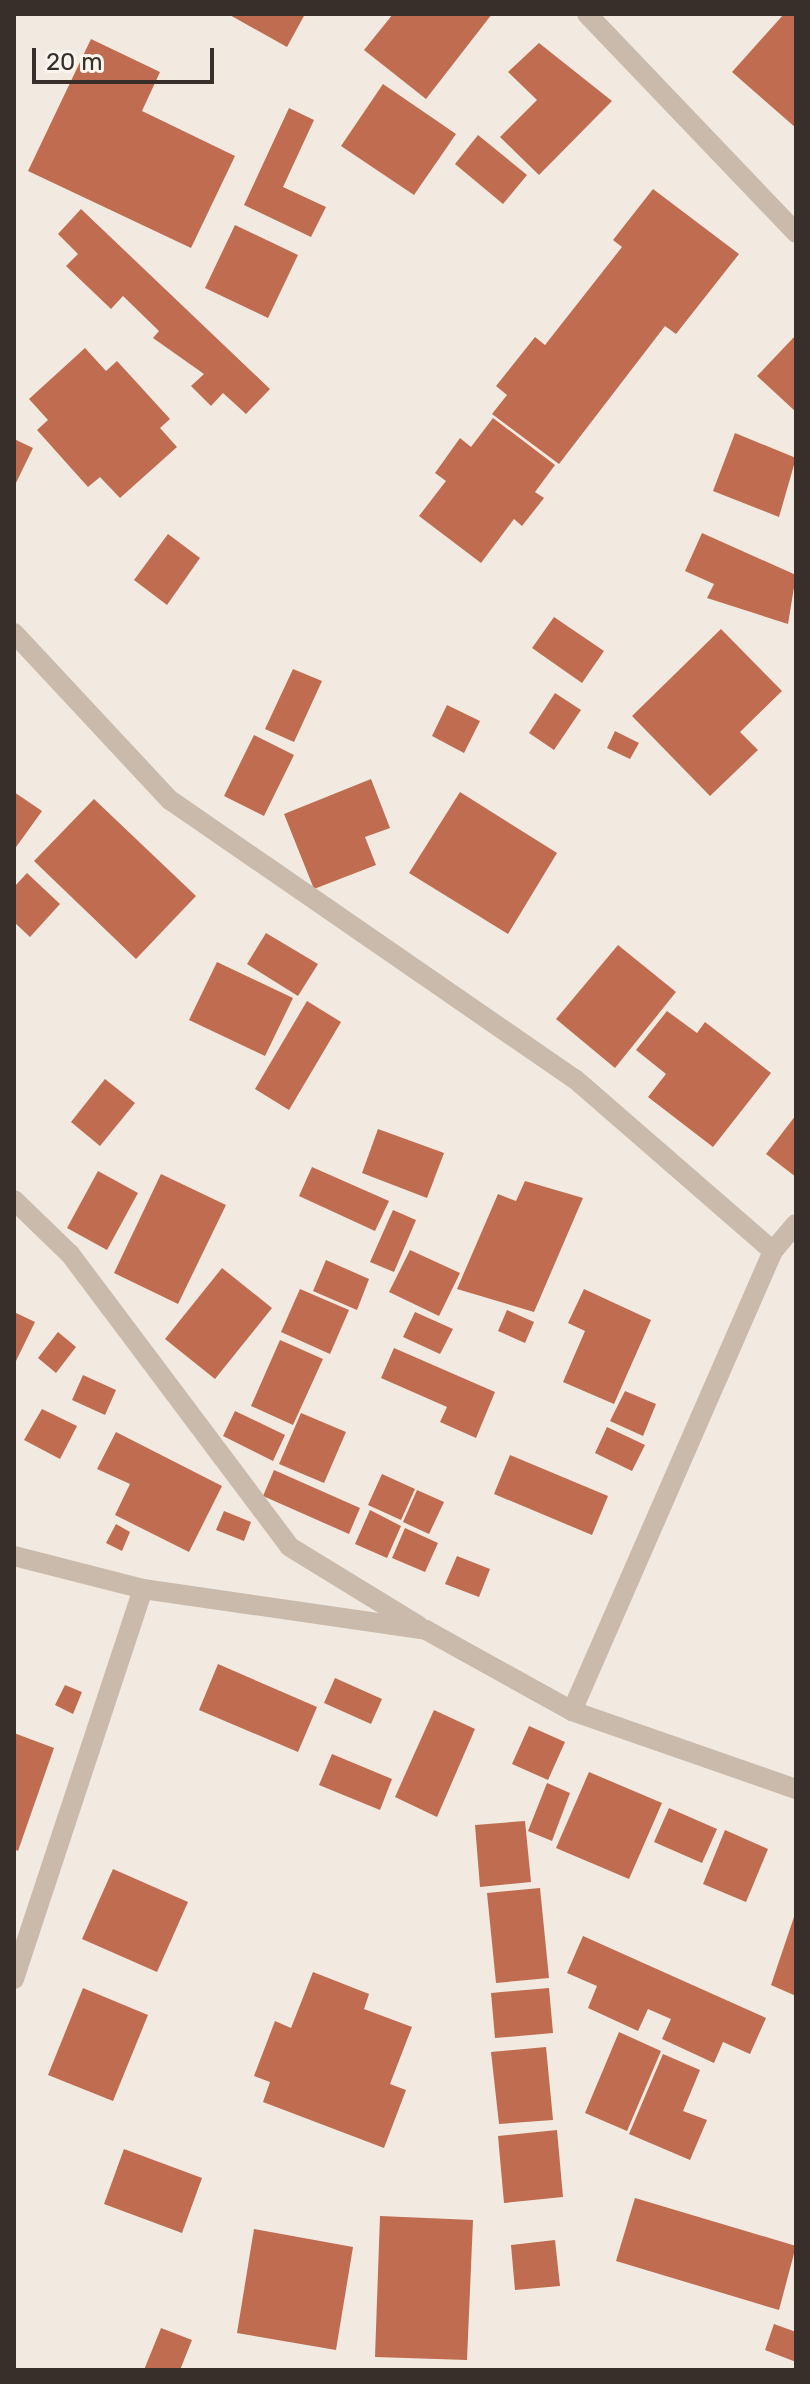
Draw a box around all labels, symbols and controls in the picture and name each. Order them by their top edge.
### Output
scale bar [36,32,218,82]
text: 20 m [46,48,103,76]

